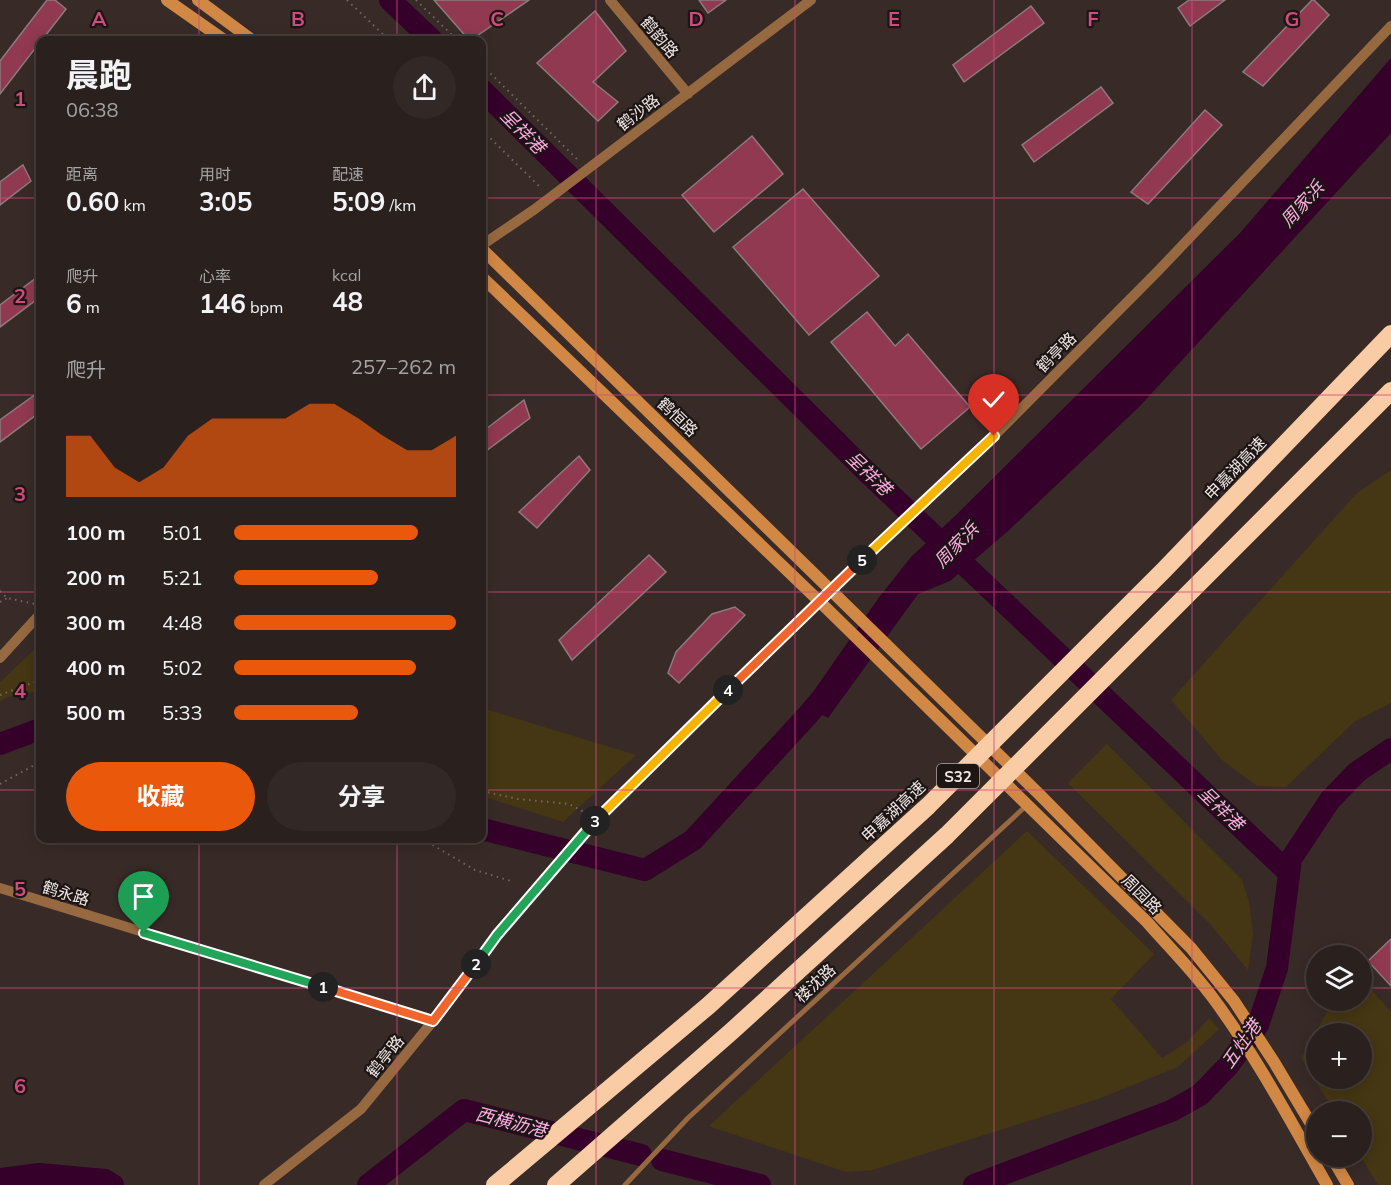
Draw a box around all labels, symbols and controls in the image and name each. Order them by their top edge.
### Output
text: A [92,6,107,31]
text: B [291,6,305,31]
text: C [490,6,504,31]
text: D [688,6,704,31]
text: E [888,6,900,31]
text: F [1087,6,1099,31]
text: G [1285,6,1299,31]
street label: 鹤韵路 [637,12,683,62]
text: 晨跑 [66,54,132,95]
button: share [393,56,456,119]
text: 1 [14,86,26,111]
street label: 鹤沙路 [613,90,663,134]
text: 06:38 [66,97,119,122]
water label: 呈祥港 [496,104,552,160]
text: 距离 [66,164,98,184]
text: 用时 [199,164,231,184]
text: 配速 [332,164,364,184]
water label: 周家浜 [1275,175,1330,232]
text: 0.60 [66,185,119,218]
text: 3:05 [199,185,252,218]
text: 5:09 [332,185,385,218]
text: km [119,195,146,215]
text: /km [385,195,416,215]
text: kcal [332,265,361,285]
text: 爬升 [66,266,98,286]
text: 心率 [199,266,231,286]
text: 2 [14,283,26,308]
text: 48 [332,285,363,318]
text: 6 [66,287,82,320]
text: 146 [199,287,246,320]
text: m [82,297,100,317]
text: bpm [246,297,283,317]
street label: 鹤亭路 [1032,328,1080,376]
text: 257–262 m [351,354,456,379]
text: 爬升 [66,357,106,382]
pin [968,374,1019,436]
icon: check [977,383,1010,416]
street label: 鹤恒路 [654,393,702,441]
street label: 申嘉湖高速 [1200,432,1270,504]
water label: 呈祥港 [842,446,899,502]
text: 3 [14,481,26,506]
water label: 周家浜 [929,516,984,572]
text: 100 m [66,520,125,545]
text: 5:01 [162,520,203,545]
pin: 5 [847,545,877,575]
text: 5 [857,550,867,570]
text: 200 m [66,565,125,590]
text: 5:21 [162,565,203,590]
text: 300 m [66,610,125,635]
text: 4:48 [162,610,203,635]
text: 400 m [66,655,125,680]
text: 5:02 [162,655,203,680]
pin: 4 [713,675,743,705]
text: 4 [14,678,26,703]
text: 4 [723,680,733,700]
text: 500 m [66,700,125,725]
text: 5:33 [162,700,203,725]
button: 收藏 [66,762,255,831]
button: 分享 [267,762,456,831]
road number: S32 [937,764,979,788]
street label: 申嘉湖高速 [857,776,929,846]
water label: 呈祥港 [1194,781,1251,837]
pin: 3 [580,806,610,836]
text: 3 [590,811,600,831]
street label: 周园路 [1118,870,1166,918]
pin [118,871,169,933]
text: 5 [14,876,26,901]
street label: 鹤永路 [40,876,92,910]
icon: arrive [127,880,160,913]
map controls [1306,945,1372,1167]
button: layers [1306,945,1372,1011]
pin: 2 [461,949,491,979]
text: 2 [471,954,481,974]
street label: 楼沈路 [791,959,839,1007]
pin: 1 [308,972,338,1002]
text: 1 [318,977,328,997]
water label: 五灶港 [1216,1013,1268,1073]
button: + [1306,1023,1372,1089]
street label: 鹤亭路 [362,1031,408,1081]
text: 6 [14,1073,26,1098]
button: − [1306,1101,1372,1167]
water label: 西横沥港 [473,1102,552,1143]

